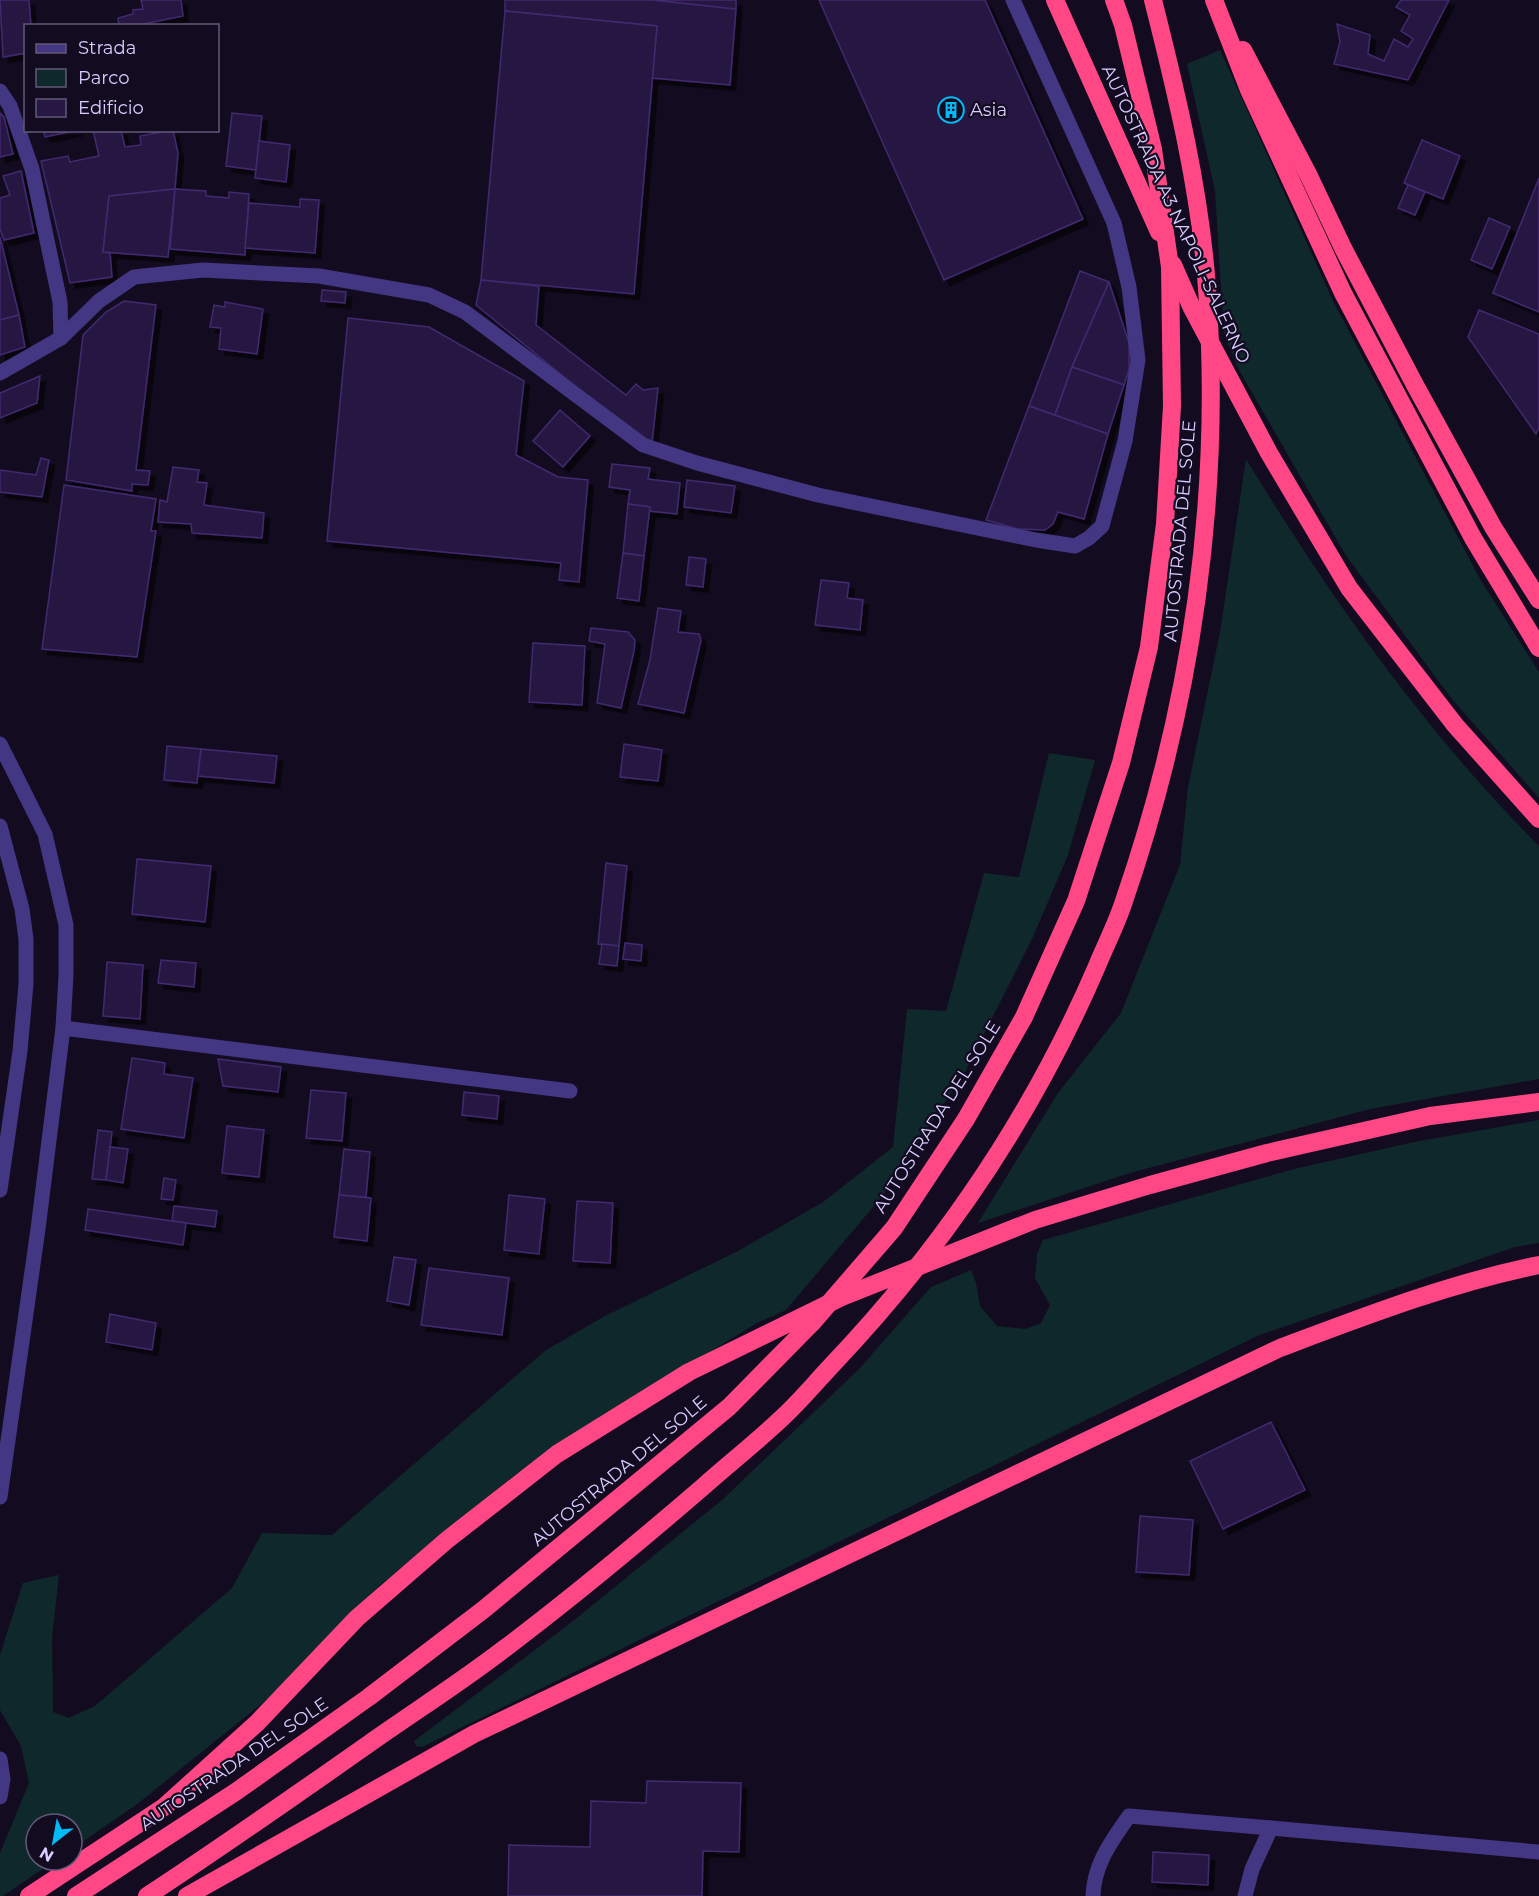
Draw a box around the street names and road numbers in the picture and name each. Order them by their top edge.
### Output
street label: AUTOSTRADA A3 NAPOLI-SALERNO [1097,61,1255,367]
street label: AUTOSTRADA DEL SOLE [1159,419,1201,643]
street label: AUTOSTRADA DEL SOLE [869,1017,1005,1217]
street label: AUTOSTRADA DEL SOLE [527,1391,711,1551]
street label: AUTOSTRADA DEL SOLE [136,1693,332,1835]

